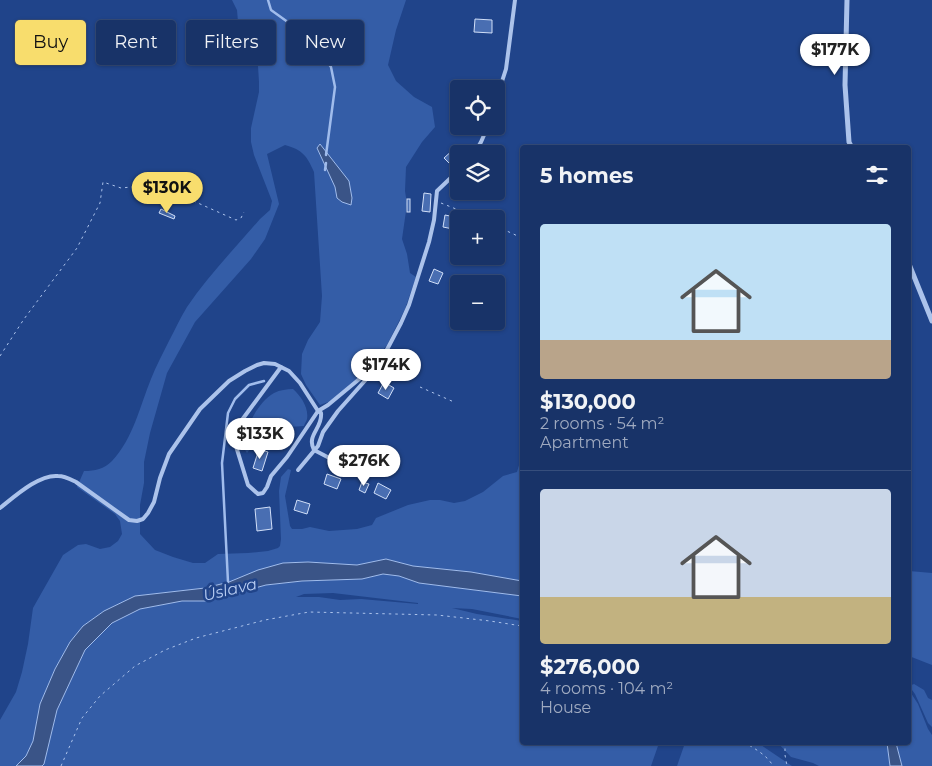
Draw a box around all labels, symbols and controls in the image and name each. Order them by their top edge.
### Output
chip: Buy [15,20,86,65]
chip: Rent [96,20,176,65]
chip: Filters [186,20,276,65]
chip: New [286,20,364,65]
pin: $177K [800,34,870,76]
text: $177K [811,40,859,59]
map controls [450,80,505,330]
button: locate [450,80,505,135]
button: layers [450,145,505,200]
icon: filters [863,161,891,189]
text: 5 homes [540,163,633,188]
pin: $130K [132,172,202,214]
text: $130K [143,178,191,197]
button: + [450,210,505,265]
icon: home [671,256,761,346]
button: − [450,275,505,330]
pin: $174K [351,348,421,391]
text: $174K [362,355,410,374]
text: $130,000 [540,389,636,414]
text: 2 rooms · 54 m² [540,414,664,433]
pin: $133K [225,418,295,460]
text: $133K [236,424,284,443]
text: Apartment [540,433,629,452]
pin: $276K [329,444,399,487]
text: $276K [338,451,390,470]
icon: home [671,522,761,612]
water label: Úslava [201,574,259,605]
text: $276,000 [540,654,640,679]
text: 4 rooms · 104 m² [540,679,673,698]
text: House [540,698,591,717]

